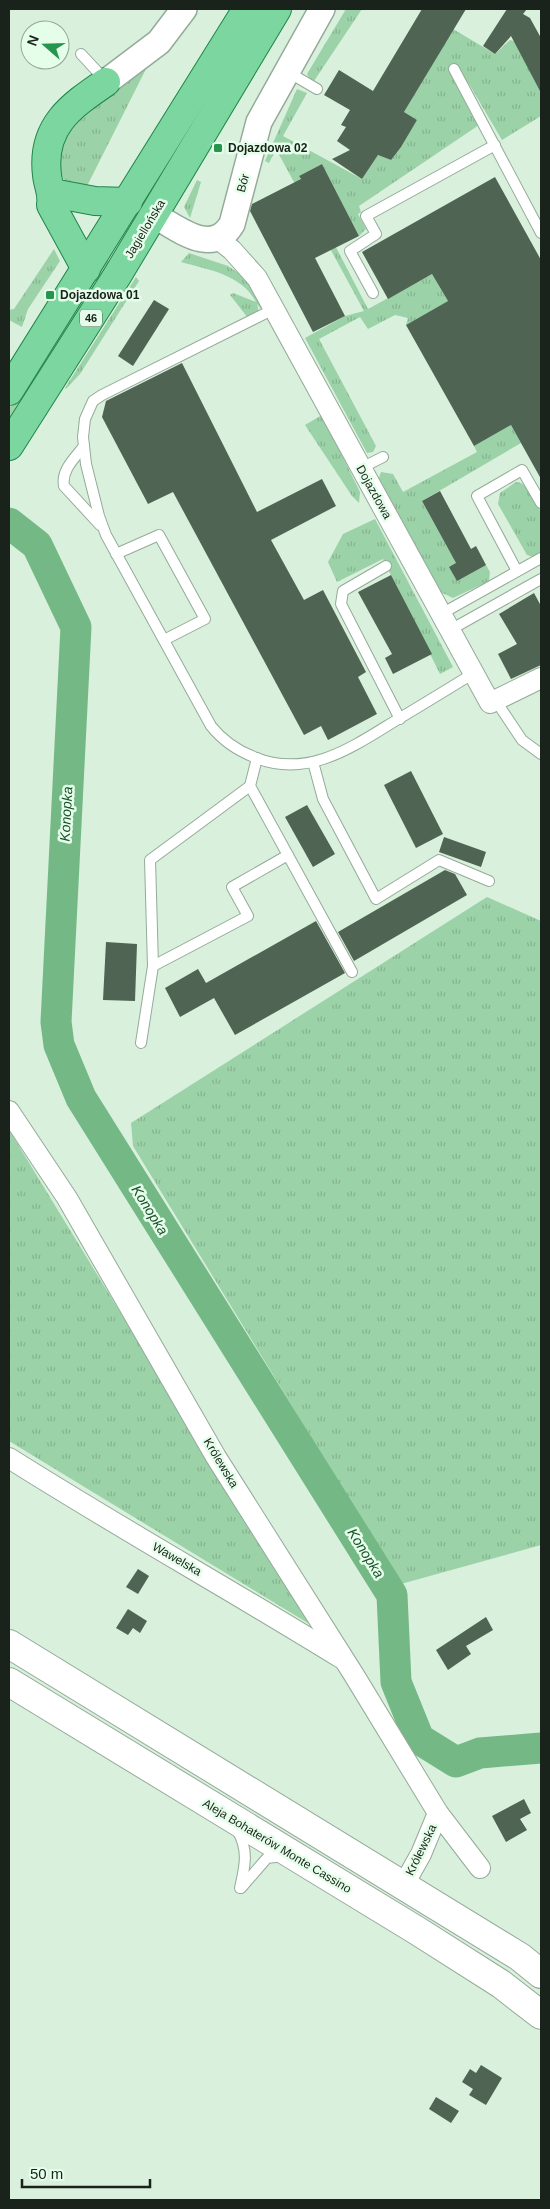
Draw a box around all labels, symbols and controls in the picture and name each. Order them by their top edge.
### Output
north arrow [20,20,70,70]
text: N [24,33,42,48]
place label: Dojazdowa 02 [228,141,308,155]
marker: Dojazdowa 02 [212,142,224,154]
street label: Bór [234,172,252,194]
street label: Jagiellońska [122,197,168,261]
place label: Dojazdowa 01 [60,288,140,302]
marker: Dojazdowa 01 [44,289,56,301]
road number: 46 [80,310,102,326]
street label: Dojazdowa [353,463,395,522]
water label: Konopka [57,786,75,842]
water label: Konopka [129,1182,172,1238]
street label: Królewska [201,1436,241,1491]
water label: Konopka [345,1525,388,1581]
street label: Wawelska [150,1539,204,1579]
street label: Aleja Bohaterów Monte Cassino [200,1796,354,1896]
street label: Królewska [403,1822,440,1878]
scale bar [22,2156,150,2188]
text: 50 m [30,2165,63,2182]

